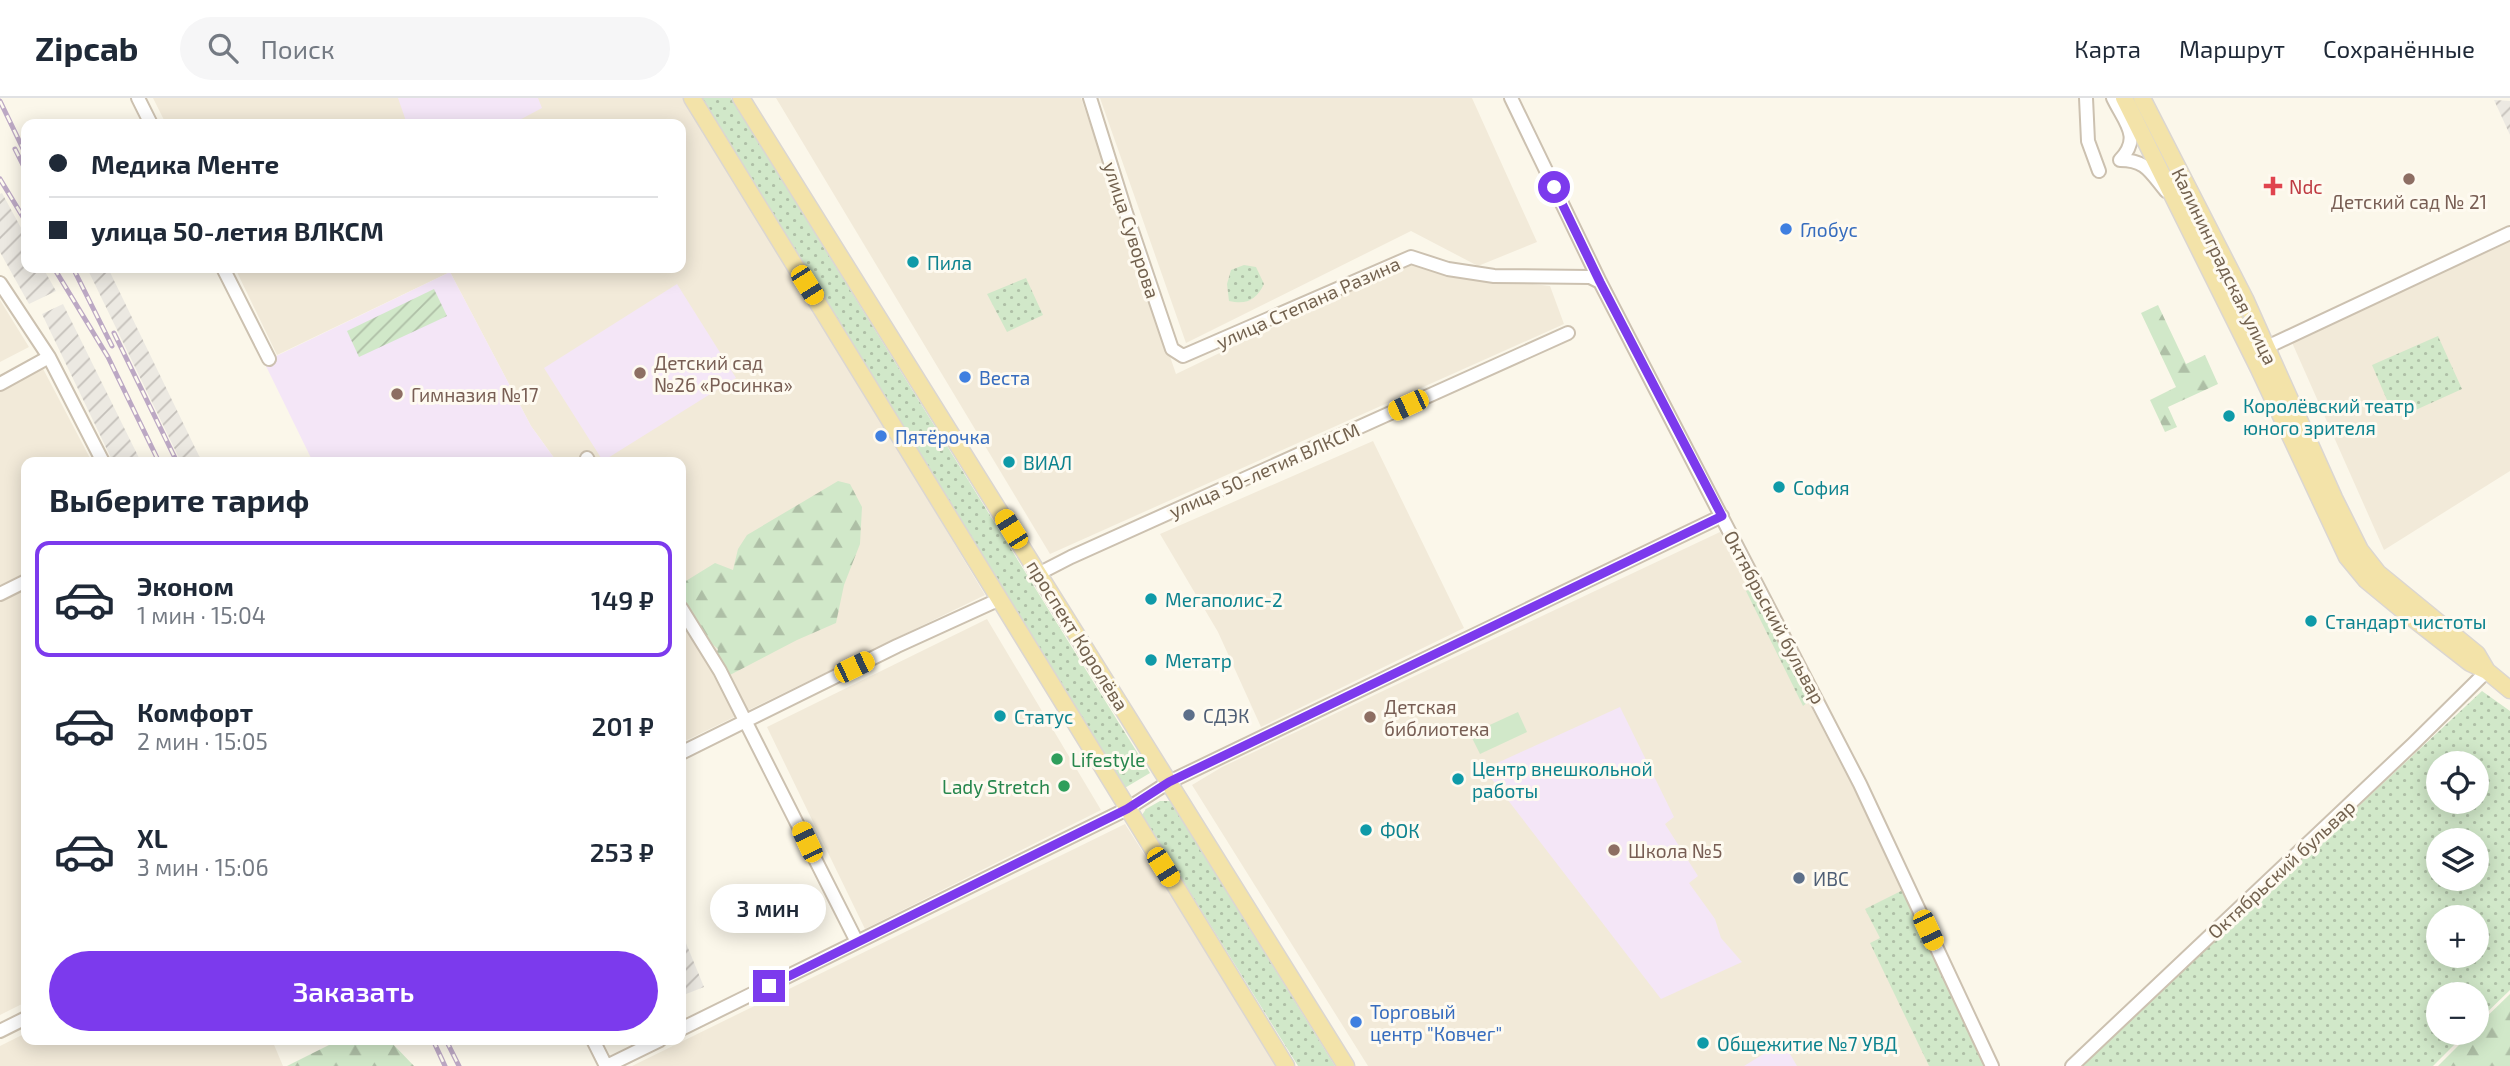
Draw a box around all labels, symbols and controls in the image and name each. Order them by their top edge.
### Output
search box [180,17,670,80]
text: Zipcab [35,28,138,68]
icon: search [204,29,242,67]
text: Поиск [260,33,335,64]
text: Карта [2074,34,2141,63]
text: Маршрут [2179,34,2285,63]
text: Сохранённые [2323,34,2475,63]
text: Медика Менте [91,148,279,179]
street label: улица Суворова [1098,159,1165,302]
street label: Калининградская улица [2166,164,2283,369]
route start [1538,171,1570,203]
marker: Детский сад № 21 [2401,171,2417,187]
place label: Ndc [2289,175,2323,198]
marker: Ndc [2263,176,2283,196]
place label: Детский сад № 21 [2331,190,2487,213]
text: улица 50-летия ВЛКСМ [91,215,384,246]
place label: Глобус [1800,218,1858,242]
marker: Глобус [1778,221,1794,237]
place label: Пила [927,251,972,274]
street label: улица Степана Разина [1213,251,1404,354]
marker: Пила [905,254,921,270]
car [787,262,828,308]
place label: Детский сад №26 «Росинка» [654,351,793,396]
marker: Детский сад №26 «Росинка» [632,365,648,381]
place label: Веста [979,366,1030,389]
marker: Веста [957,369,973,385]
place label: Гимназия №17 [411,383,539,406]
marker: Гимназия №17 [389,386,405,402]
car [1385,387,1432,423]
place label: Королёвский театр юного зрителя [2243,394,2415,439]
marker: Королёвский театр юного зрителя [2221,408,2237,424]
street label: улица 50-летия ВЛКСМ [1165,418,1363,523]
place label: Пятёрочка [895,425,990,448]
marker: Пятёрочка [873,428,889,444]
place label: ВИАЛ [1023,451,1072,474]
marker: ВИАЛ [1001,454,1017,470]
place label: София [1793,476,1850,499]
marker: София [1771,479,1787,495]
text: Выберите тариф [49,480,309,518]
car [991,506,1032,552]
street label: Октябрьский бульвар [1719,526,1831,708]
street label: проспект Королёва [1022,556,1134,714]
icon: car [53,568,116,631]
text: Эконом [137,570,234,601]
text: 149 ₽ [591,584,654,615]
place label: Мегаполис-2 [1165,588,1283,611]
marker: Мегаполис-2 [1143,591,1159,607]
text: 1 мин · 15:04 [137,601,266,629]
place label: Стандарт чистоты [2325,610,2486,633]
marker: Стандарт чистоты [2303,613,2319,629]
car [831,648,878,686]
place label: Метатр [1165,649,1232,672]
marker: Метатр [1143,652,1159,668]
icon: car [53,694,116,757]
place label: Детская библиотека [1384,695,1490,740]
text: Комфорт [137,696,253,727]
place label: СДЭК [1203,704,1249,727]
place label: Статус [1014,705,1073,729]
marker: СДЭК [1181,707,1197,723]
marker: Статус [992,708,1008,724]
marker: Детская библиотека [1362,709,1378,725]
text: 201 ₽ [592,710,654,741]
text: 2 мин · 15:05 [137,727,268,755]
place label: Lifestyle [1071,748,1146,771]
marker: Lifestyle [1049,751,1065,767]
map controls [2426,751,2489,1045]
button: locate [2426,751,2489,814]
place label: Центр внешкольной работы [1472,757,1653,802]
marker: Центр внешкольной работы [1450,771,1466,787]
place label: Lady Stretch [942,775,1050,798]
marker: Lady Stretch [1056,778,1072,794]
street label: Октябрьский бульвар [2203,795,2360,944]
car [789,819,826,865]
place label: ФОК [1380,819,1420,842]
icon: car [53,820,116,883]
text: XL [137,822,168,853]
marker: ФОК [1358,822,1374,838]
button: layers [2426,828,2489,891]
text: 253 ₽ [590,836,654,867]
place label: Школа №5 [1628,839,1722,862]
marker: Школа №5 [1606,842,1622,858]
car [1143,844,1184,890]
text: 3 мин · 15:06 [137,853,269,881]
place label: ИВС [1813,867,1849,890]
marker: ИВС [1791,870,1807,886]
callout: 3 мин [711,884,827,934]
text: 3 мин [736,894,800,922]
button: + [2426,905,2489,968]
car [1910,907,1947,953]
button: Заказать [49,951,658,1031]
route end [753,970,785,1002]
button: − [2426,982,2489,1045]
place label: Торговый центр "Ковчег" [1370,1000,1502,1045]
marker: Торговый центр "Ковчег" [1348,1014,1364,1030]
place label: Общежитие №7 УВД [1717,1032,1897,1055]
marker: Общежитие №7 УВД [1695,1035,1711,1051]

